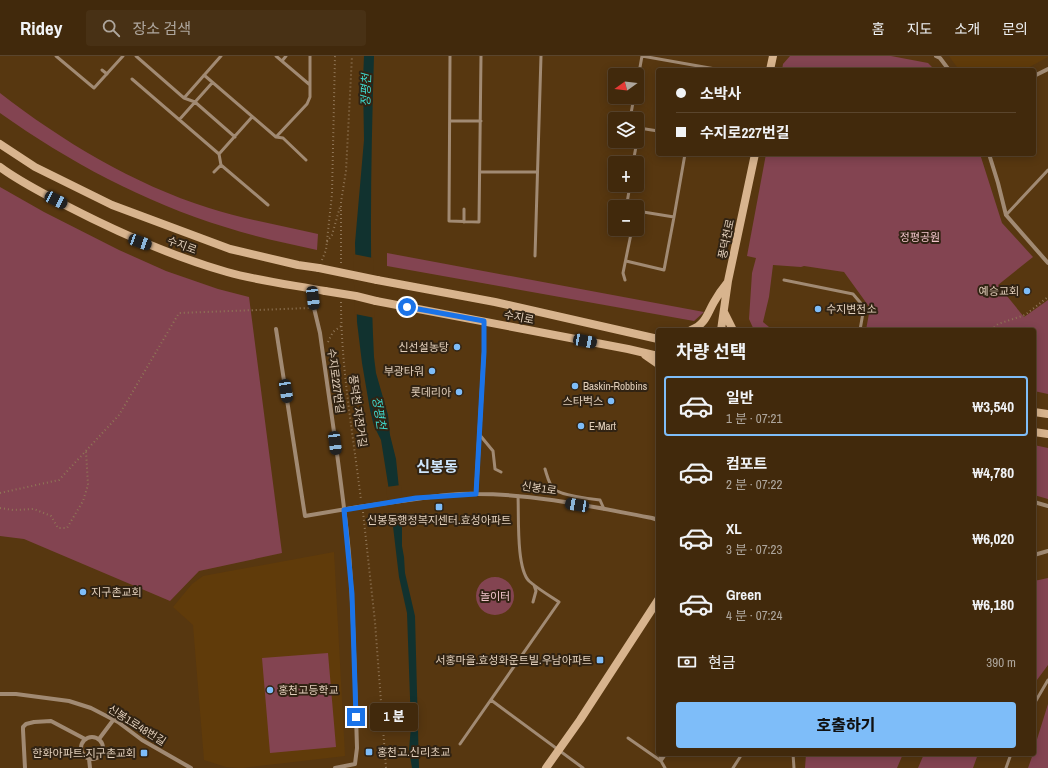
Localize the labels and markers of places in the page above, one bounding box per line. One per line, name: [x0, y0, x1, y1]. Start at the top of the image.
place label: 예승교회: [979, 284, 1019, 298]
marker: 예승교회: [1022, 286, 1032, 296]
place label: 수지변전소: [826, 302, 877, 316]
marker: 수지변전소: [813, 304, 823, 314]
place label: 신선설농탕: [398, 340, 449, 354]
marker: 신선설농탕: [452, 342, 462, 352]
place label: 부광타워: [384, 364, 424, 378]
marker: 부광타워: [427, 366, 437, 376]
place label: Baskin-Robbins: [583, 379, 648, 393]
marker: Baskin-Robbins: [570, 381, 580, 391]
place label: 롯데리아: [411, 385, 451, 399]
marker: 롯데리아: [454, 387, 464, 397]
place label: 스타벅스: [563, 394, 603, 408]
marker: 스타벅스: [606, 396, 616, 406]
place label: E-Mart: [589, 419, 617, 433]
marker: E-Mart: [576, 421, 586, 431]
marker: 신봉동행정복지센터.효성아파트: [434, 502, 444, 512]
place label: 신봉동행정복지센터.효성아파트: [367, 513, 511, 527]
place label: 지구촌교회: [91, 585, 142, 599]
marker: 지구촌교회: [78, 587, 88, 597]
place label: 서홍마을.효성화운트빌.우남아파트: [435, 653, 592, 667]
marker: 서홍마을.효성화운트빌.우남아파트: [595, 655, 605, 665]
place label: 홍천고등학교: [278, 683, 339, 697]
marker: 홍천고등학교: [265, 685, 275, 695]
place label: 홍천고.신리초교: [377, 745, 450, 759]
place label: 한화아파트.지구촌교회: [32, 746, 136, 760]
marker: 홍천고.신리초교: [364, 747, 374, 757]
marker: 한화아파트.지구촌교회: [139, 748, 149, 758]

